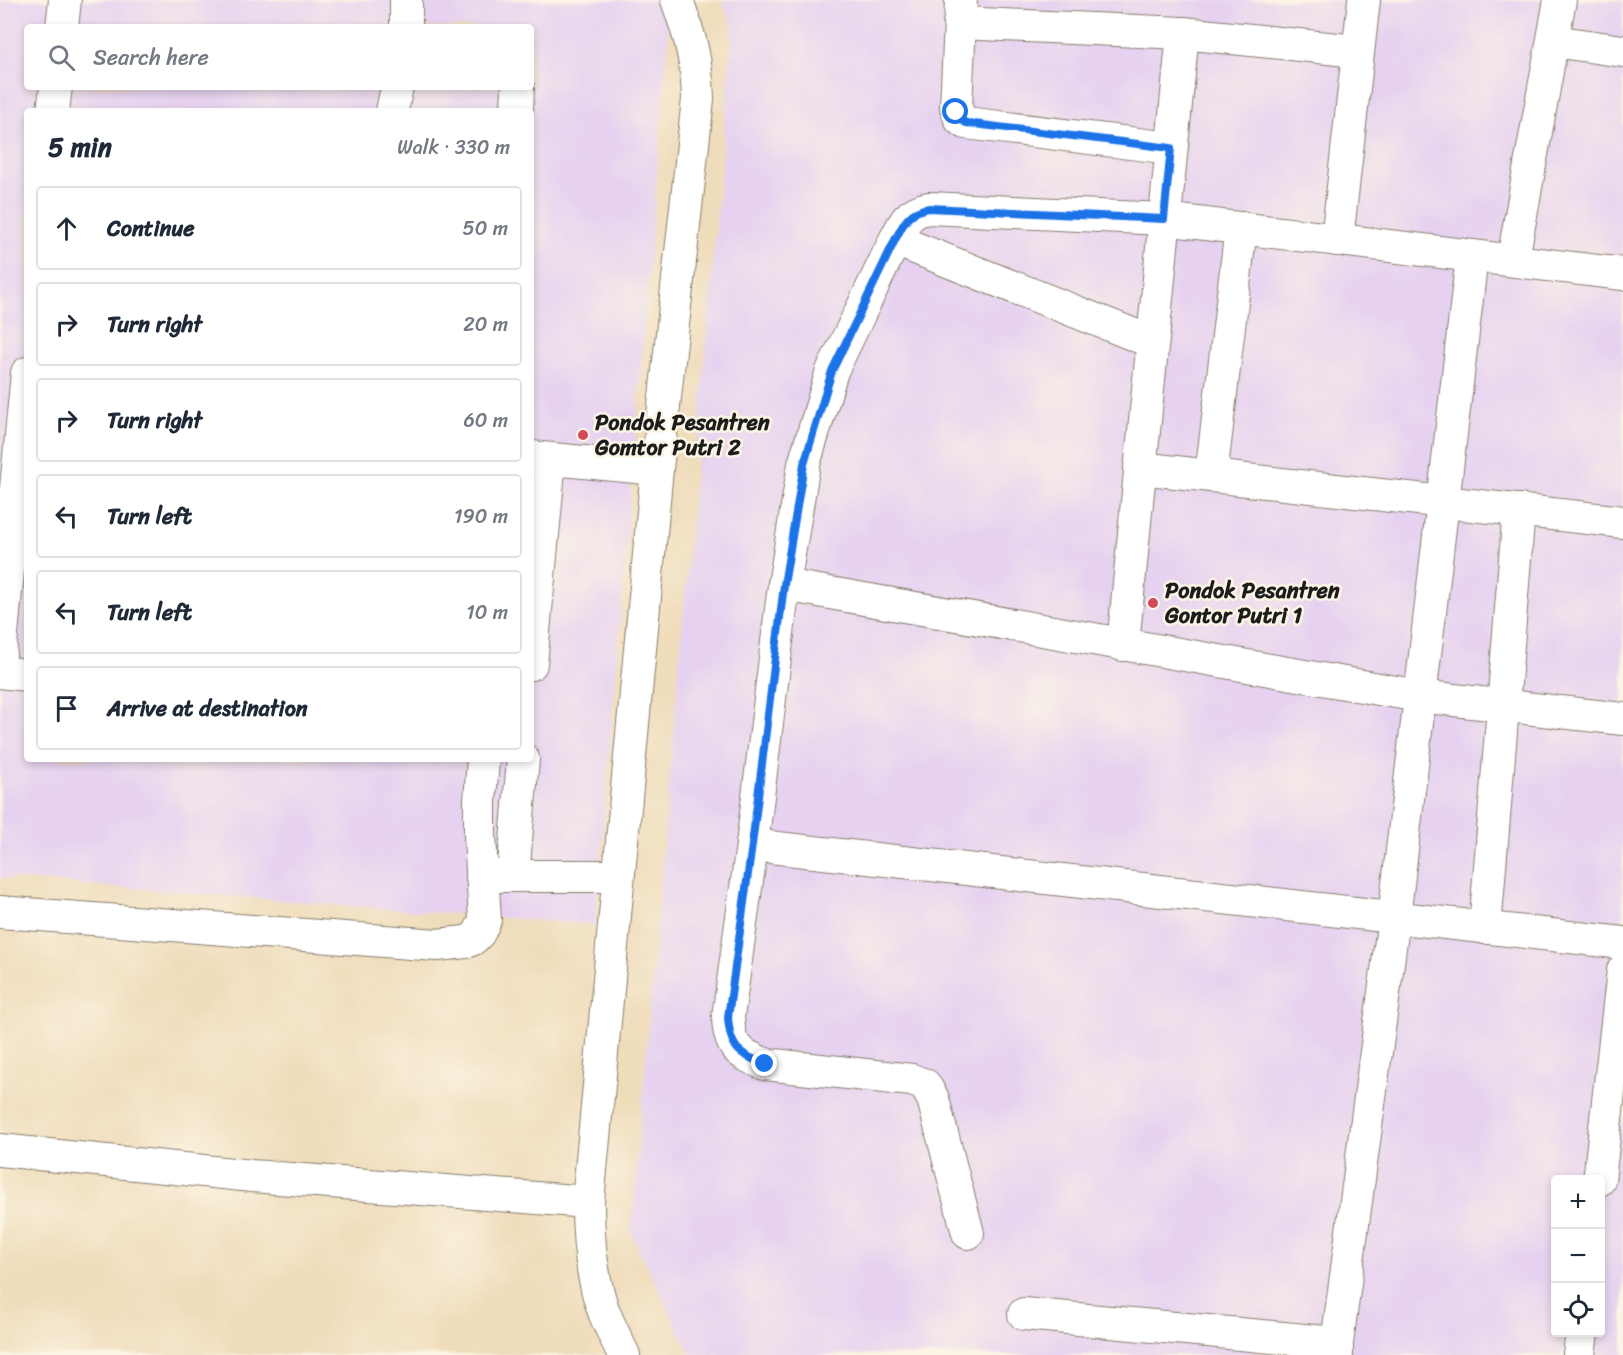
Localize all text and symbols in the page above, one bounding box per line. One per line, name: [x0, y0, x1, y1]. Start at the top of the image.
search box: [24, 24, 534, 90]
text: Search here: [93, 38, 209, 77]
icon: search: [45, 41, 78, 74]
route start: [942, 98, 968, 124]
text: 5 min: [48, 124, 112, 170]
text: Walk · 330 m: [397, 130, 510, 165]
text: Continue: [107, 209, 195, 248]
text: 50 m: [463, 211, 508, 246]
icon: ahead: [50, 212, 83, 245]
text: Turn right: [107, 305, 202, 344]
text: 20 m: [463, 307, 508, 342]
icon: right: [50, 308, 83, 341]
text: Turn right: [107, 401, 202, 440]
text: 60 m: [463, 403, 508, 438]
place label: Pondok Pesantren Gomtor Putri 2: [594, 403, 770, 467]
icon: right: [50, 404, 83, 437]
marker: Pondok Pesantren Gomtor Putri 2: [576, 428, 590, 442]
text: Turn left: [107, 497, 192, 536]
text: 190 m: [454, 499, 508, 534]
icon: left: [50, 500, 83, 533]
place label: Pondok Pesantren Gontor Putri 1: [1164, 571, 1340, 635]
text: Turn left: [107, 593, 192, 632]
text: 10 m: [466, 595, 508, 630]
icon: left: [50, 596, 83, 629]
marker: Pondok Pesantren Gontor Putri 1: [1146, 596, 1160, 610]
text: Arrive at destination: [107, 689, 308, 728]
icon: arrive: [50, 692, 83, 725]
route end: [751, 1050, 777, 1076]
map controls: [1551, 1175, 1605, 1337]
button: +: [1551, 1175, 1605, 1229]
button: −: [1551, 1229, 1605, 1283]
button: locate: [1551, 1283, 1605, 1337]

